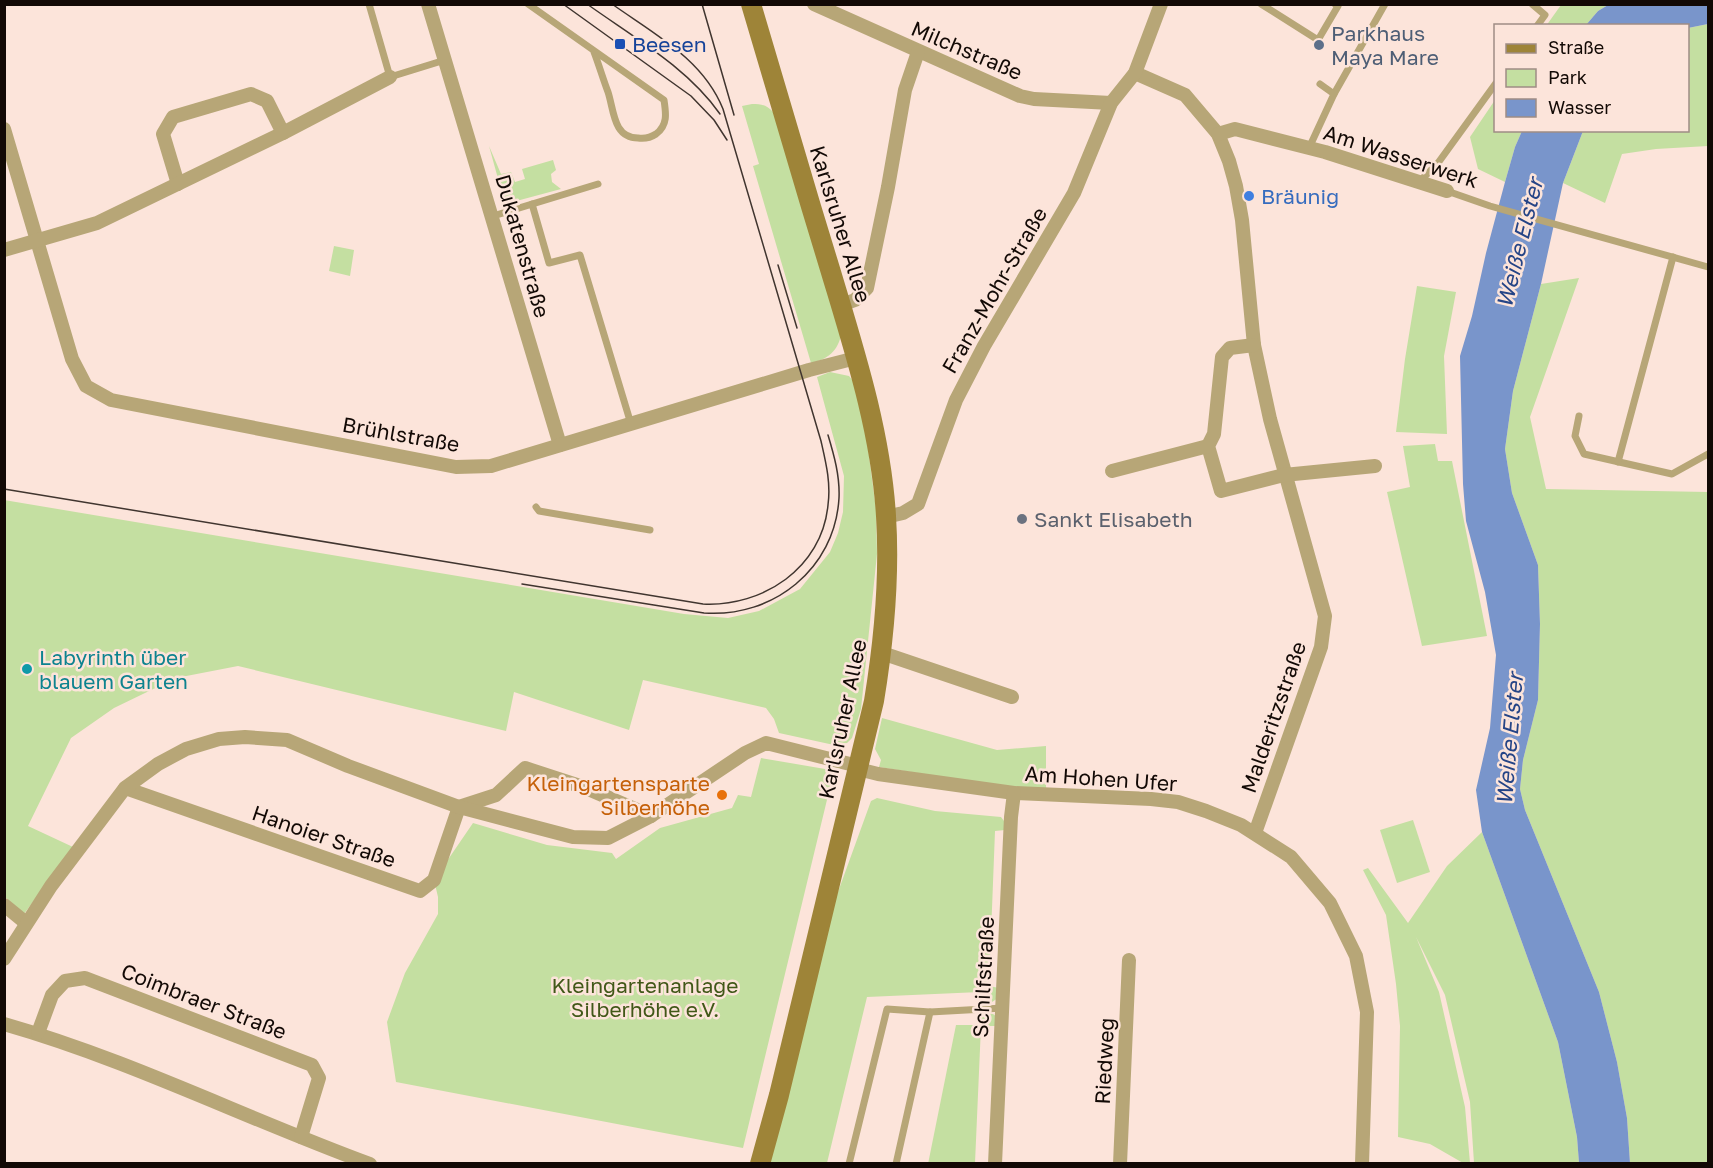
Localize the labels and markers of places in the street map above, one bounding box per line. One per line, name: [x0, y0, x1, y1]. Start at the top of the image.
place label: Parkhaus Maya Mare: [1331, 20, 1439, 70]
place label: Beesen: [632, 31, 707, 57]
marker: Beesen: [613, 37, 627, 51]
marker: Parkhaus Maya Mare: [1312, 38, 1326, 52]
place label: Bräunig: [1261, 183, 1339, 209]
marker: Bräunig: [1242, 189, 1256, 203]
place label: Sankt Elisabeth: [1034, 506, 1193, 532]
marker: Sankt Elisabeth: [1015, 512, 1029, 526]
place label: Labyrinth über blauem Garten: [39, 644, 188, 694]
marker: Labyrinth über blauem Garten: [20, 662, 34, 676]
place label: Kleingartensparte Silberhöhe: [527, 770, 710, 820]
marker: Kleingartensparte Silberhöhe: [715, 788, 729, 802]

